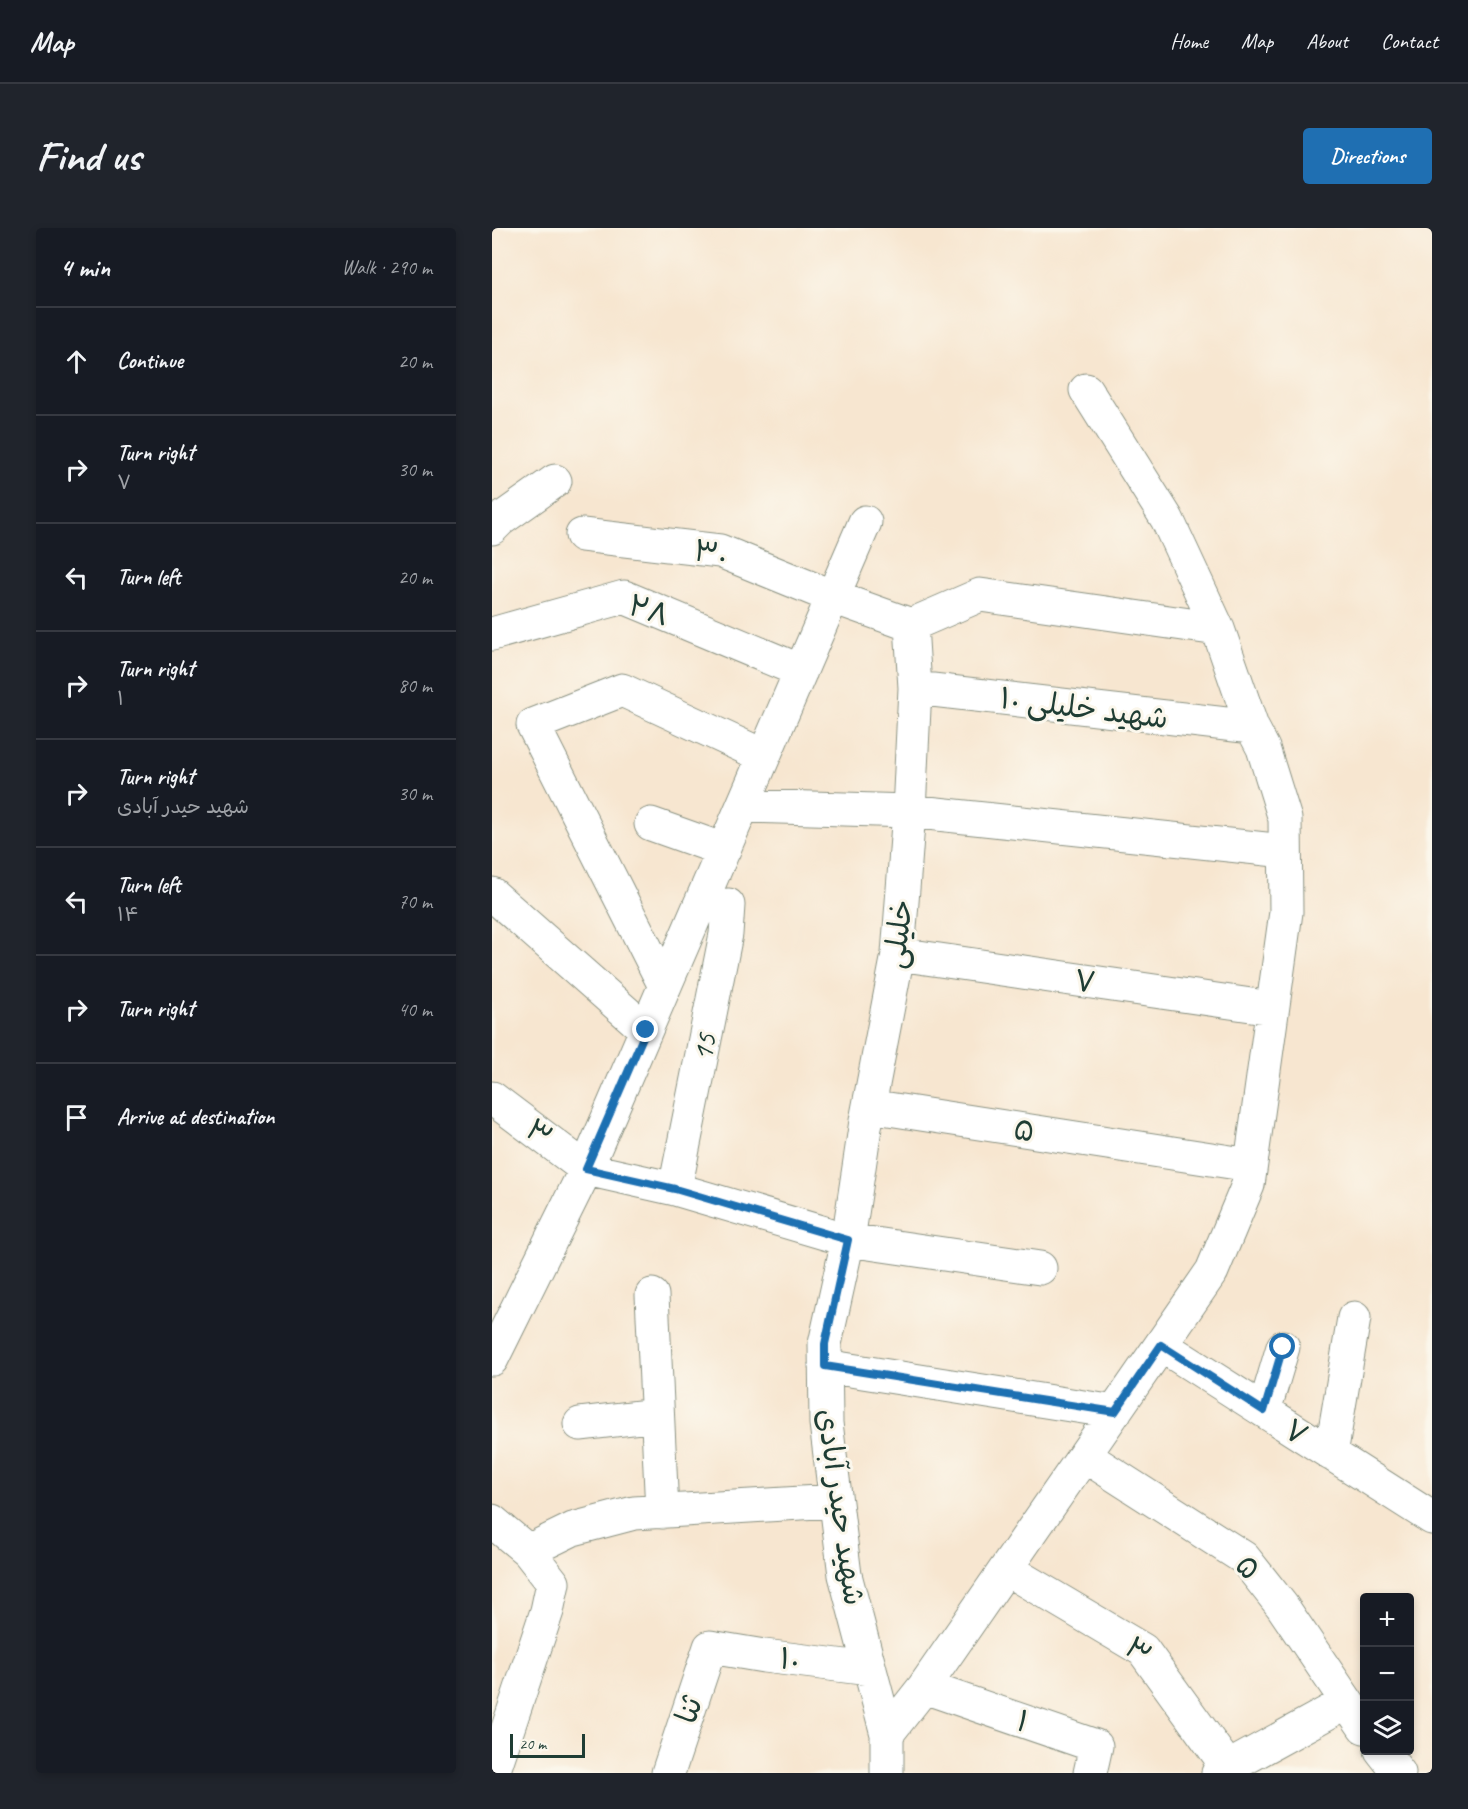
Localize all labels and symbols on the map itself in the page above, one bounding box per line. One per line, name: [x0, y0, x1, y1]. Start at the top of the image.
street label: ۳۰: [690, 531, 732, 575]
street label: ۲۸: [623, 586, 675, 634]
street label: شهید خلیلی ۱۰: [998, 679, 1170, 737]
street label: خلیلی: [875, 897, 921, 971]
street label: ۷: [1072, 961, 1098, 1001]
route end: [632, 1016, 658, 1042]
street label: 15: [683, 1029, 726, 1064]
street label: ۳: [518, 1110, 560, 1156]
street label: ۵: [1011, 1110, 1037, 1150]
route start: [1269, 1333, 1295, 1359]
street label: شهید حیدر آبادی: [808, 1406, 874, 1608]
street label: ۷: [1277, 1410, 1315, 1454]
street label: ۵: [1227, 1546, 1269, 1588]
street label: ۳: [1116, 1629, 1160, 1673]
street label: ۱۰: [777, 1639, 803, 1679]
street label: ثنا: [667, 1690, 712, 1728]
street label: ۱: [1012, 1701, 1034, 1741]
scale bar: [510, 1731, 585, 1758]

